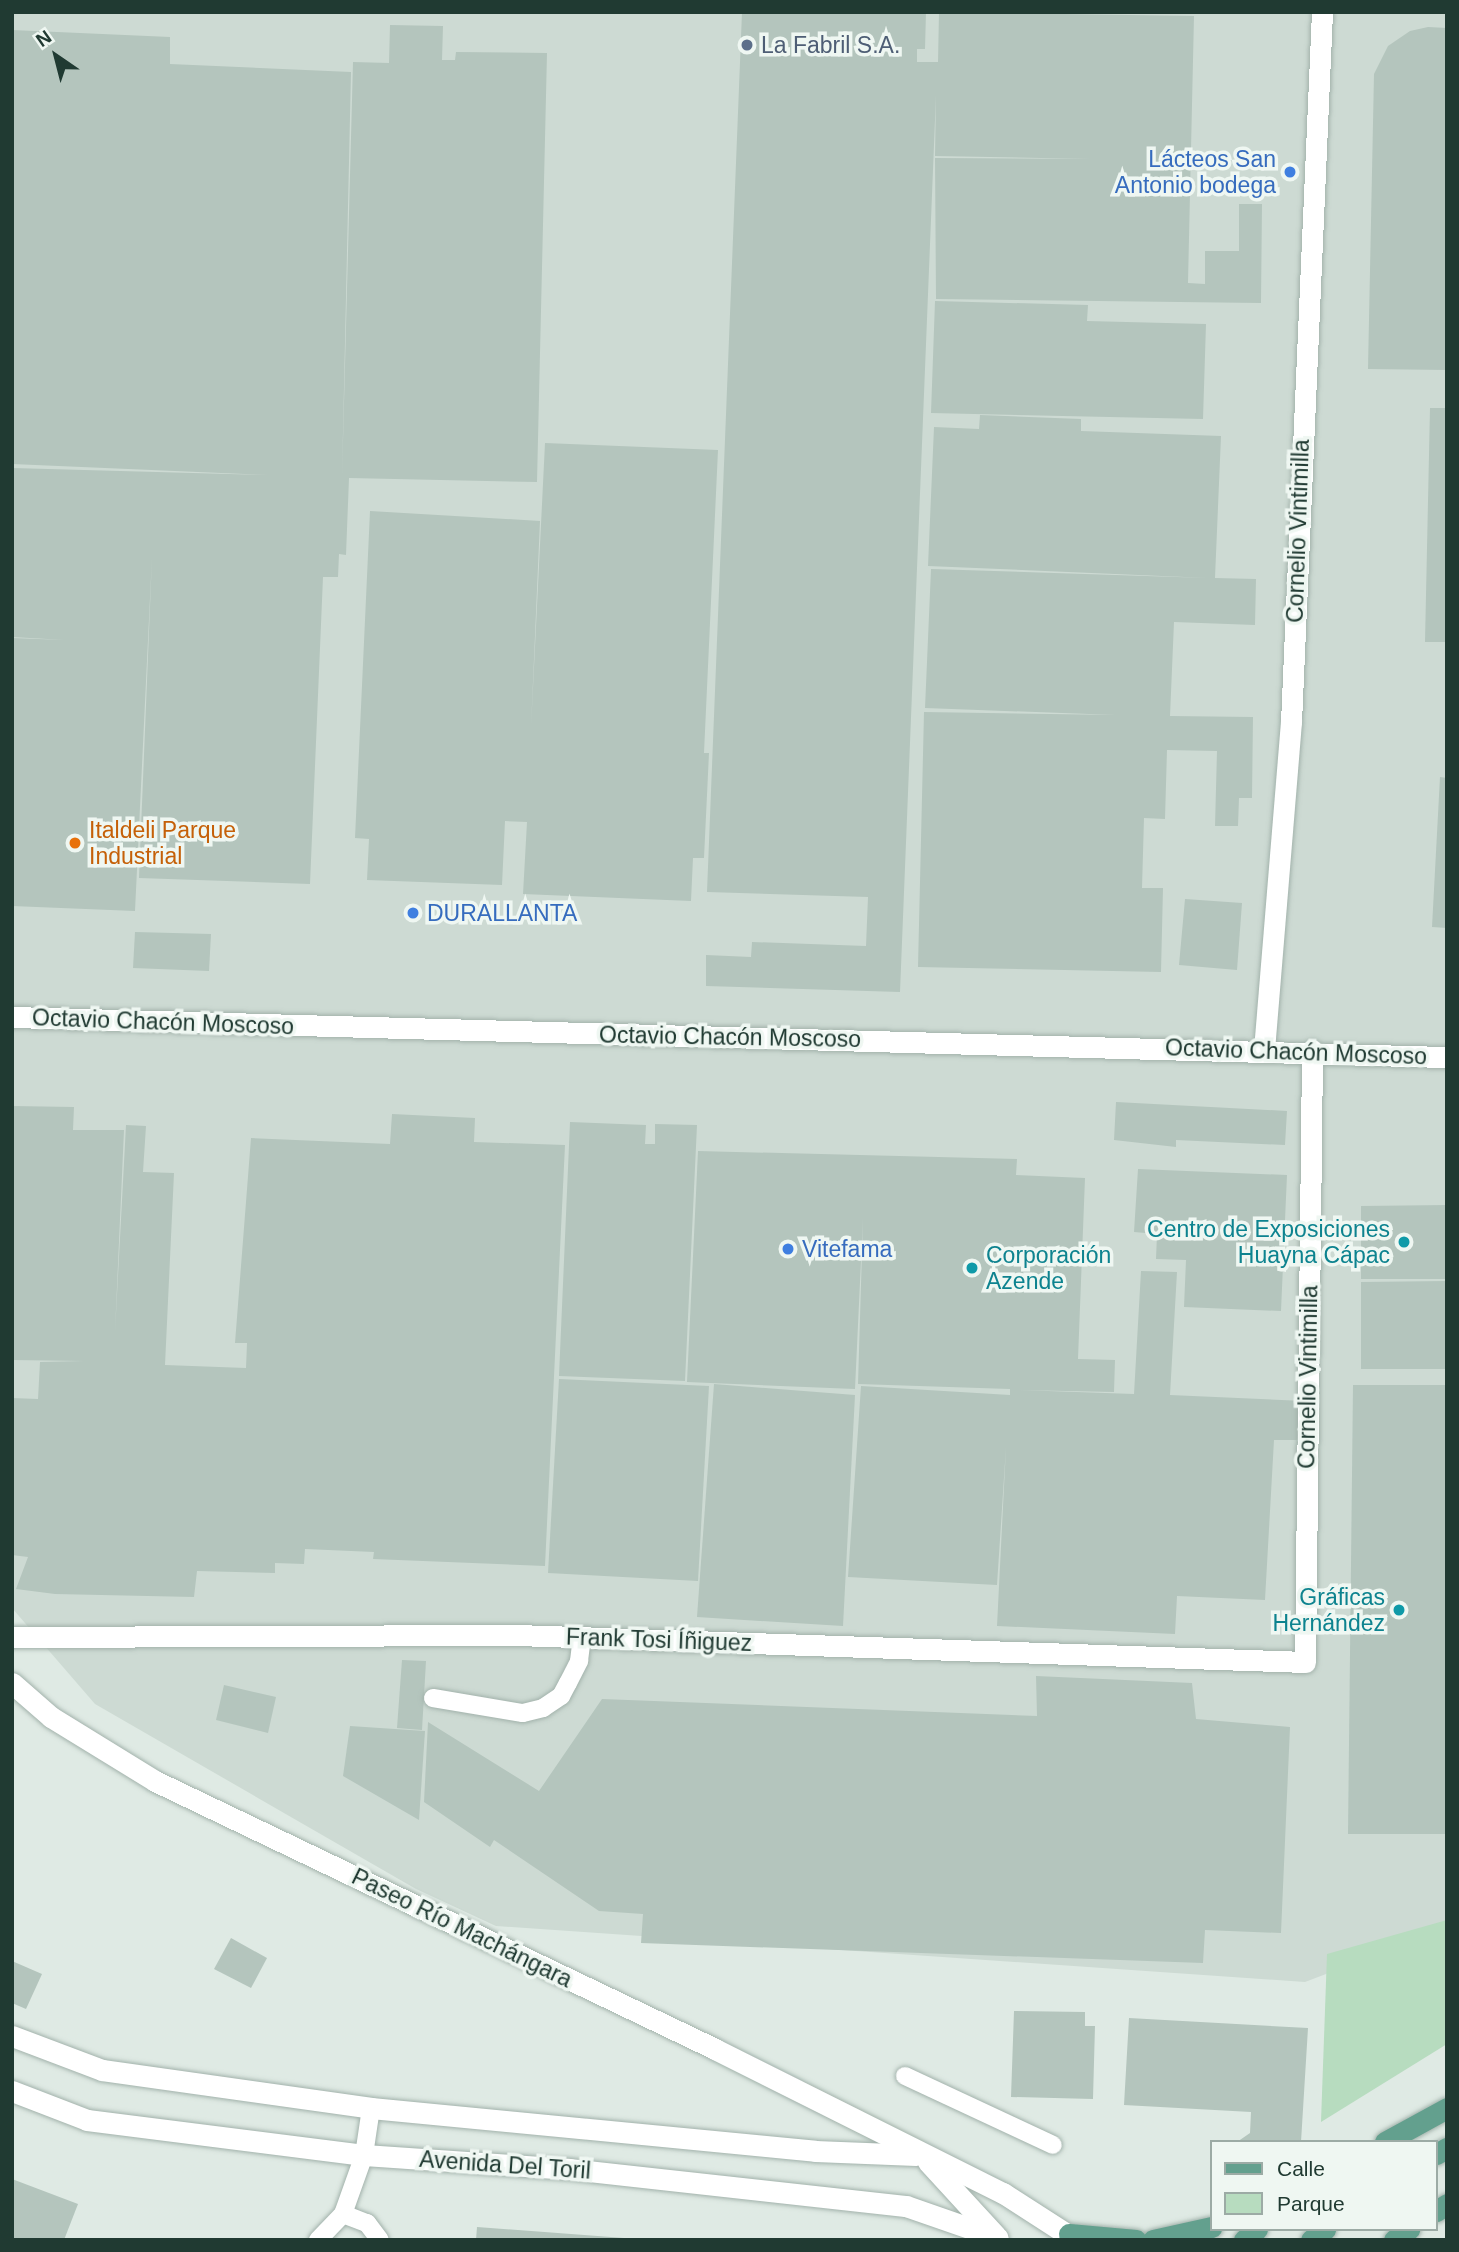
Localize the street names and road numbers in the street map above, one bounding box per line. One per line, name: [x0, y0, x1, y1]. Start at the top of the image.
street label: Cornelio Vintimilla: [1281, 439, 1315, 623]
street label: Octavio Chacón Moscoso: [32, 1004, 294, 1040]
street label: Octavio Chacón Moscoso: [599, 1021, 861, 1053]
street label: Octavio Chacón Moscoso: [1165, 1034, 1427, 1070]
street label: Cornelio Vintimilla: [1293, 1285, 1323, 1469]
street label: Frank Tosi Íñiguez: [565, 1623, 753, 1657]
street label: Paseo Río Machángara: [347, 1863, 577, 1993]
street label: Avenida Del Toril: [418, 2145, 592, 2185]

